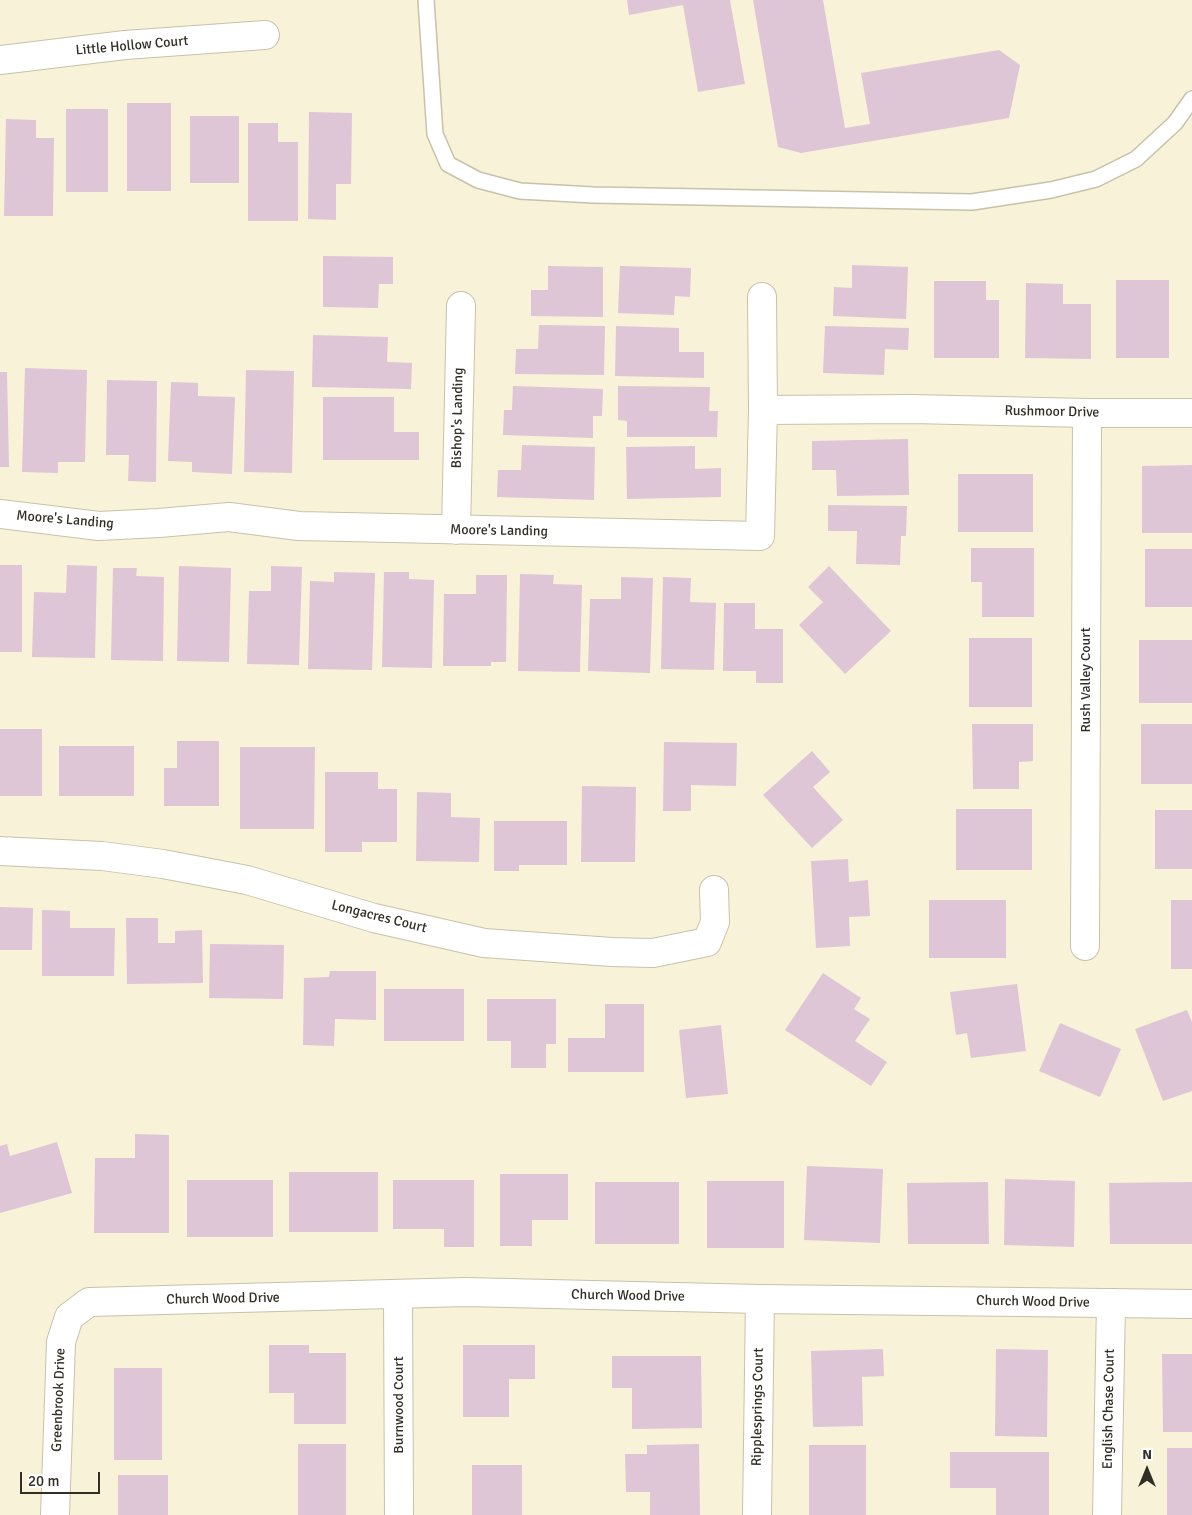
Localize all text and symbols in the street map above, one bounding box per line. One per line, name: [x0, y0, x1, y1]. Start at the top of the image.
street label: Little Hollow Court: [75, 33, 189, 59]
street label: Bishop's Landing: [449, 367, 467, 469]
street label: Rushmoor Drive: [1004, 403, 1100, 421]
street label: Moore's Landing: [15, 507, 115, 533]
street label: Moore's Landing: [450, 522, 548, 540]
street label: Rush Valley Court: [1078, 627, 1094, 733]
street label: Longacres Court: [330, 897, 428, 937]
street label: Church Wood Drive: [571, 1287, 685, 1305]
street label: Church Wood Drive: [166, 1290, 280, 1308]
street label: Church Wood Drive: [976, 1293, 1090, 1311]
street label: Greenbrook Drive: [49, 1348, 69, 1452]
street label: Ripplesprings Court: [749, 1348, 767, 1466]
street label: English Chase Court: [1100, 1349, 1118, 1469]
street label: Burnwood Court: [391, 1356, 407, 1454]
north arrow: [1122, 1445, 1172, 1495]
text: N: [1142, 1446, 1152, 1463]
scale bar: [22, 1462, 102, 1494]
text: 20 m: [28, 1472, 59, 1490]

